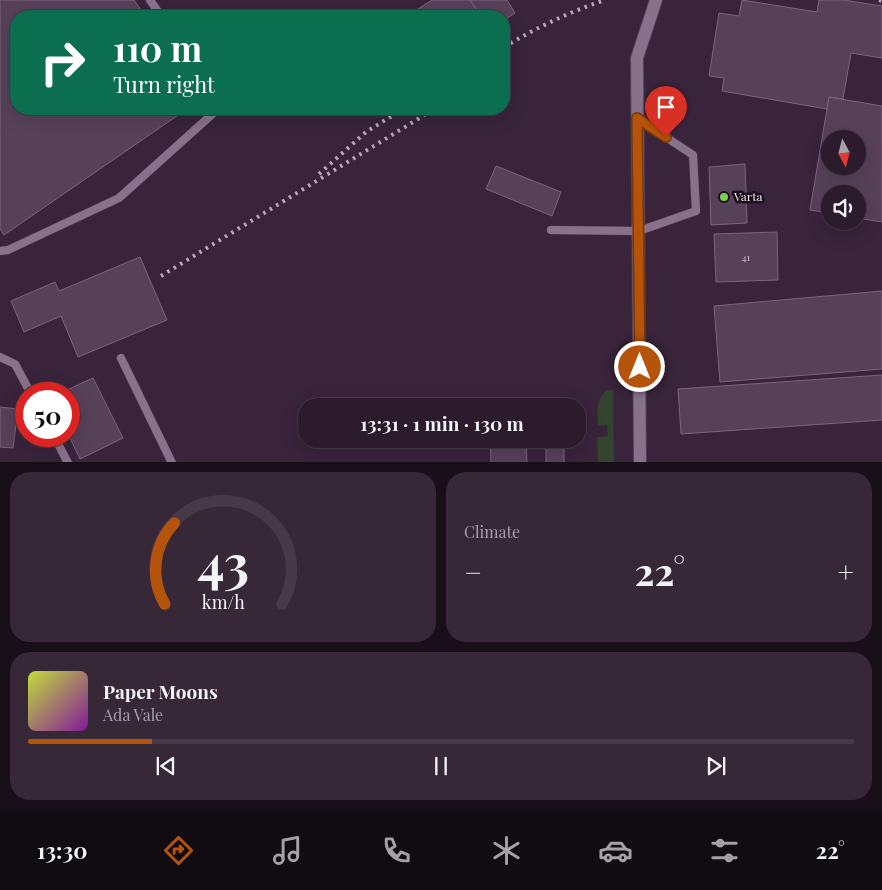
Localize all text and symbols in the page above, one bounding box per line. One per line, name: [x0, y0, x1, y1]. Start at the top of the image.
text: 110 m: [113, 24, 202, 71]
icon: right: [30, 30, 95, 95]
text: Turn right: [113, 69, 215, 99]
pin: [645, 86, 687, 137]
icon: arrive: [652, 93, 680, 121]
north arrow: [821, 130, 866, 175]
map controls: [821, 130, 866, 230]
button: sound: [821, 185, 866, 230]
place label: Varta: [733, 188, 762, 204]
marker: Varta: [718, 191, 730, 203]
house number: 41: [742, 250, 751, 264]
position arrow: [613, 340, 665, 392]
speed limit sign: 50: [15, 382, 80, 447]
text: 13:31 · 1 min · 130 m: [360, 410, 524, 436]
text: Climate: [464, 521, 520, 542]
text: 43: [197, 527, 249, 596]
text: 22°: [635, 545, 685, 596]
text: −: [464, 553, 482, 590]
text: +: [838, 553, 854, 590]
text: km/h: [202, 590, 245, 613]
text: Paper Moons: [103, 678, 218, 704]
text: Ada Vale: [103, 704, 163, 725]
icon: previous: [152, 752, 180, 780]
icon: pause: [427, 752, 455, 780]
icon: next: [702, 752, 730, 780]
icon: directions: [161, 833, 196, 868]
icon: music: [270, 833, 305, 868]
icon: phone: [379, 833, 414, 868]
icon: climate: [489, 833, 524, 868]
icon: car: [598, 833, 633, 868]
icon: filters: [707, 833, 742, 868]
text: 13:30: [37, 835, 87, 865]
text: 22°: [816, 835, 845, 865]

